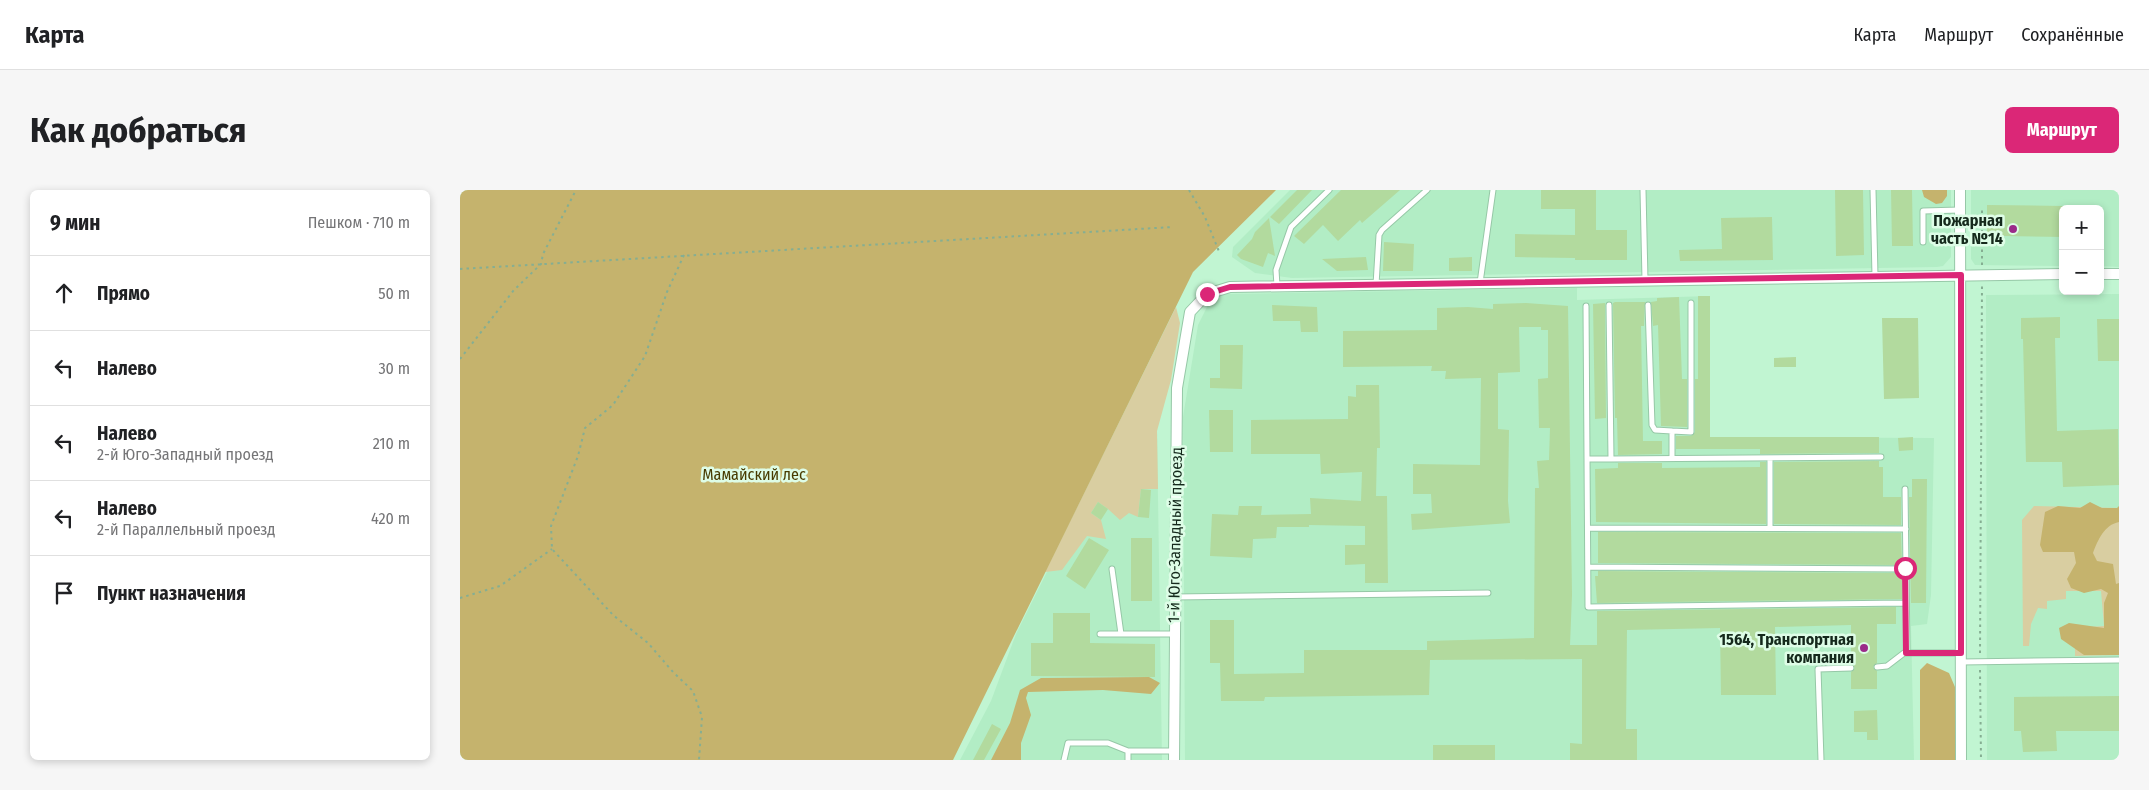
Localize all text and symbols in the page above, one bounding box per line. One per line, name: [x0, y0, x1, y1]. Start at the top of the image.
text: Карта: [25, 21, 84, 49]
text: Карта: [1853, 24, 1896, 46]
text: Маршрут: [1924, 24, 1993, 46]
text: Сохранённые: [2021, 24, 2124, 46]
button: Маршрут: [2005, 107, 2119, 153]
text: Как добраться: [30, 109, 247, 151]
map controls: [2059, 205, 2104, 295]
button: +: [2059, 205, 2104, 250]
text: 9 мин: [50, 210, 101, 236]
place label: Пожарная часть №14: [1931, 211, 2003, 248]
text: Пешком · 710 m: [308, 213, 410, 232]
marker: Пожарная часть №14: [2007, 223, 2019, 235]
button: −: [2059, 250, 2104, 295]
icon: ahead: [50, 279, 78, 307]
text: Прямо: [97, 282, 150, 305]
route end: [1196, 283, 1219, 306]
text: 50 m: [378, 284, 410, 303]
icon: left: [50, 354, 78, 382]
text: Налево: [97, 357, 157, 380]
text: 30 m: [378, 359, 410, 378]
text: Налево: [97, 422, 157, 445]
icon: left: [50, 429, 78, 457]
text: 210 m: [373, 434, 410, 453]
text: 2-й Юго-Западный проезд: [97, 445, 274, 464]
street label: 1-й Юго-Западный проезд: [1164, 447, 1186, 623]
park label: Мамайский лес: [702, 465, 806, 484]
text: Налево: [97, 497, 157, 520]
icon: left: [50, 504, 78, 532]
text: 420 m: [371, 509, 410, 528]
text: 2-й Параллельный проезд: [97, 520, 275, 539]
route start: [1894, 557, 1917, 580]
icon: arrive: [50, 579, 78, 607]
text: Пункт назначения: [97, 582, 246, 605]
place label: 1564, Транспортная компания: [1719, 630, 1854, 667]
marker: 1564, Транспортная компания: [1858, 642, 1870, 654]

